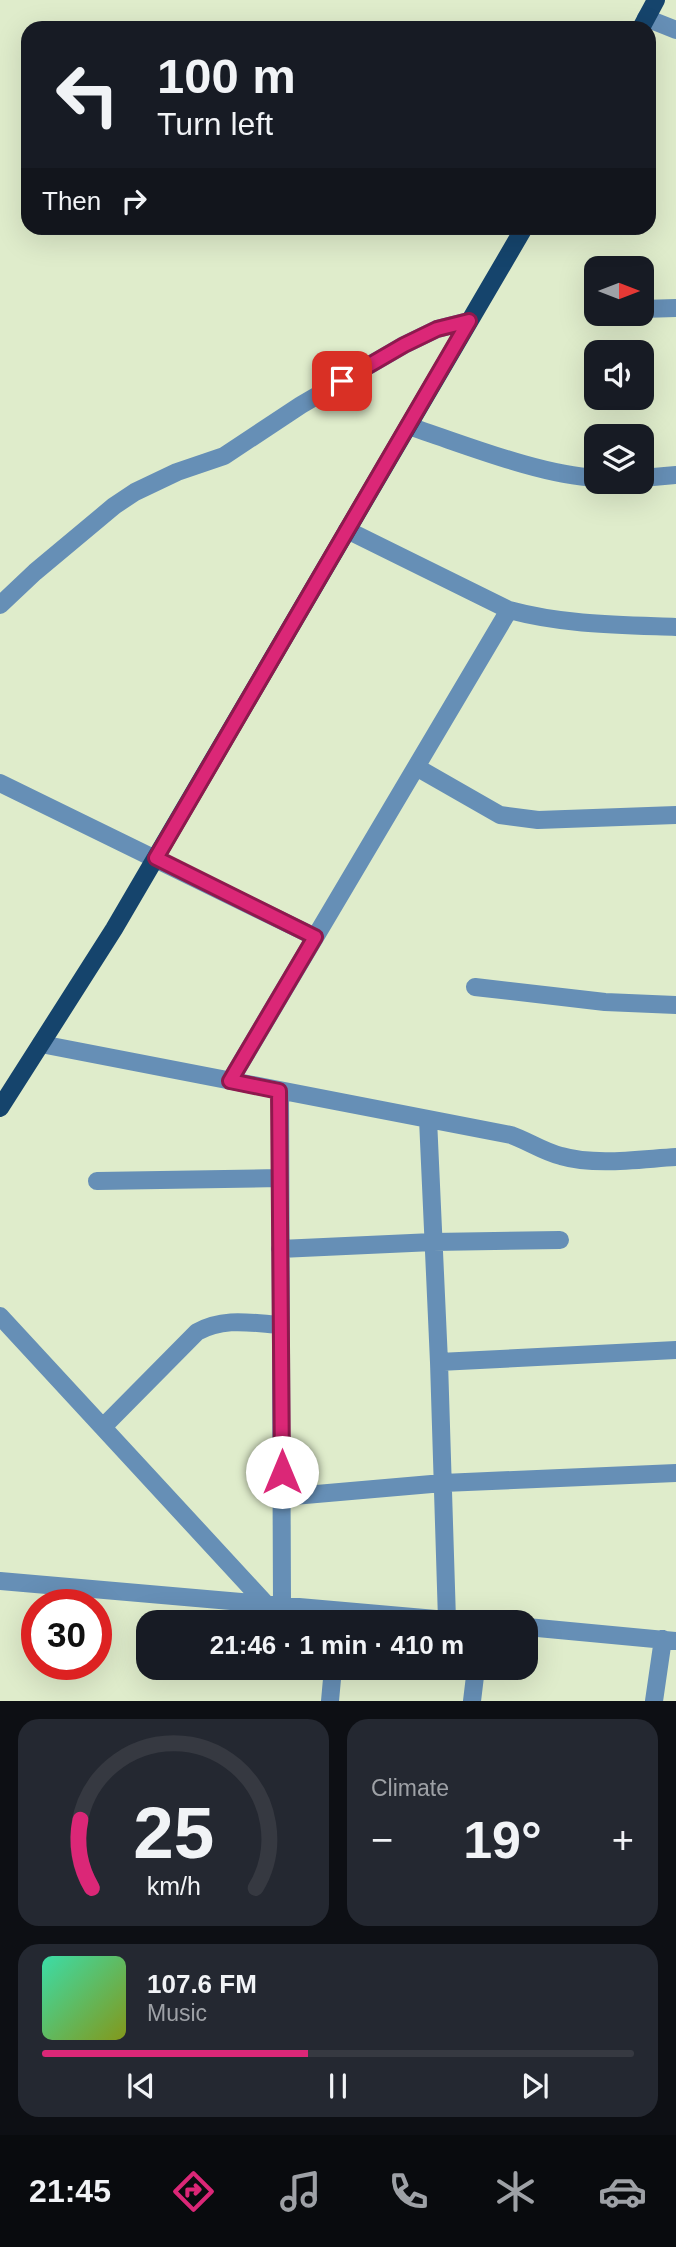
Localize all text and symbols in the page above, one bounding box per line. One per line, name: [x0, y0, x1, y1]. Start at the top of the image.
icon: left: [42, 49, 133, 140]
text: 100 m: [157, 49, 296, 103]
text: Turn left: [157, 106, 273, 142]
icon: right: [115, 182, 153, 220]
text: Then: [42, 186, 101, 216]
north arrow: [584, 256, 654, 326]
map controls: [584, 256, 654, 494]
button: sound: [584, 340, 654, 410]
pin: [312, 351, 372, 411]
icon: arrive: [323, 362, 361, 400]
button: layers: [584, 424, 654, 494]
position arrow: [245, 1435, 319, 1509]
speed limit sign: 30: [21, 1589, 112, 1680]
text: 21:46 · 1 min · 410 m: [210, 1630, 464, 1660]
text: Climate: [371, 1775, 449, 1801]
text: 25: [133, 1793, 214, 1874]
text: 19°: [463, 1811, 542, 1869]
text: −: [371, 1819, 393, 1861]
text: +: [612, 1819, 634, 1861]
text: km/h: [146, 1872, 201, 1900]
text: 107.6 FM: [147, 1969, 257, 1999]
text: Music: [147, 2000, 207, 2026]
icon: previous: [122, 2067, 160, 2105]
icon: pause: [319, 2067, 357, 2105]
icon: next: [516, 2067, 554, 2105]
icon: directions: [169, 2167, 218, 2216]
icon: music: [276, 2167, 325, 2216]
icon: phone: [384, 2167, 433, 2216]
icon: climate: [491, 2167, 540, 2216]
icon: car: [598, 2167, 647, 2216]
text: 21:45: [29, 2173, 111, 2209]

